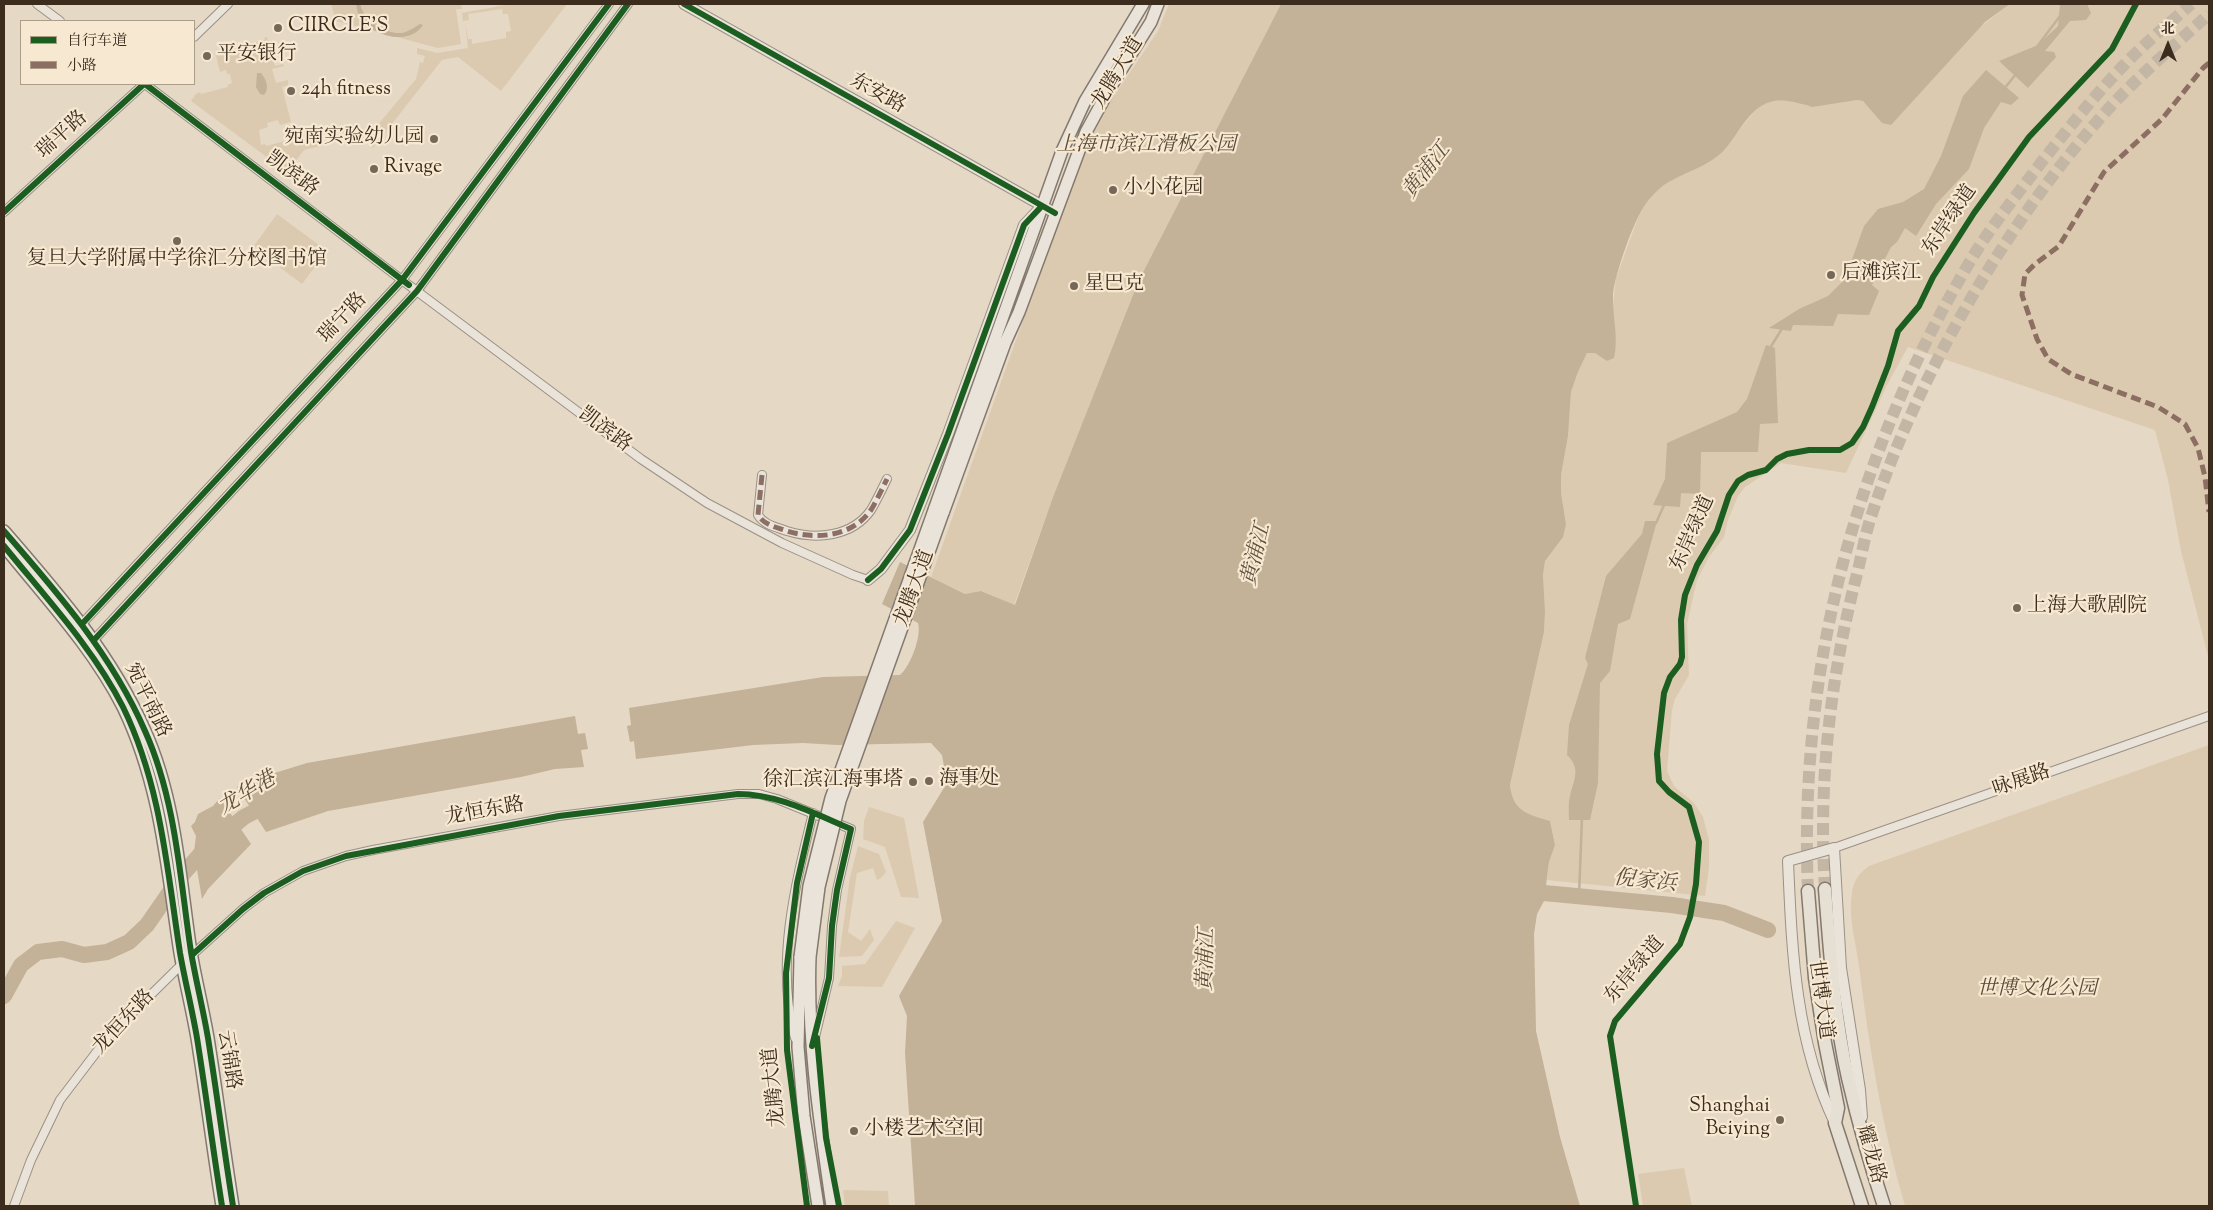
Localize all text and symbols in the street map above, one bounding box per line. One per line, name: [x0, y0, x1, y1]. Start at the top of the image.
place label: CIIRCLE'S: [288, 16, 389, 40]
legend: [20, 20, 195, 85]
north arrow: [2143, 20, 2193, 70]
text: 北: [2161, 20, 2175, 40]
marker: CIIRCLE'S: [272, 22, 284, 34]
text: 自行车道: [67, 31, 127, 52]
street label: 龙腾大道: [1088, 34, 1150, 114]
place label: 平安银行: [217, 44, 297, 68]
marker: 平安银行: [201, 50, 213, 62]
text: 小路: [67, 56, 97, 77]
street label: 东安路: [845, 70, 909, 120]
place label: 24h fitness: [301, 79, 391, 103]
marker: 24h fitness: [285, 85, 297, 97]
street label: 瑞平路: [33, 107, 93, 165]
place label: 宛南实验幼儿园: [284, 127, 424, 151]
marker: 宛南实验幼儿园: [428, 133, 440, 145]
park label: 上海市滨江滑板公园: [1056, 135, 1236, 159]
water label: 黄浦江: [1399, 139, 1457, 205]
street label: 凯滨路: [260, 147, 322, 203]
place label: Rivage: [384, 157, 442, 181]
marker: Rivage: [368, 163, 380, 175]
place label: 小小花园: [1123, 178, 1203, 202]
street label: 东岸绿道: [1919, 181, 1983, 261]
marker: 小小花园: [1107, 184, 1119, 196]
marker: 复旦大学附属中学徐汇分校图书馆: [171, 235, 183, 247]
place label: 复旦大学附属中学徐汇分校图书馆: [27, 249, 327, 273]
place label: 后滩滨江: [1841, 263, 1921, 287]
marker: 后滩滨江: [1825, 269, 1837, 281]
place label: 星巴克: [1084, 274, 1144, 298]
marker: 星巴克: [1068, 280, 1080, 292]
street label: 瑞宁路: [315, 289, 373, 349]
street label: 凯滨路: [573, 403, 635, 459]
street label: 东岸绿道: [1667, 493, 1721, 575]
water label: 黄浦江: [1238, 521, 1278, 589]
street label: 龙腾大道: [891, 547, 941, 631]
place label: 上海大歌剧院: [2027, 596, 2147, 620]
marker: 上海大歌剧院: [2011, 602, 2023, 614]
street label: 宛平南路: [118, 660, 174, 742]
street label: 咏展路: [1990, 761, 2054, 803]
water label: 龙华港: [215, 768, 281, 822]
place label: 海事处: [939, 769, 999, 793]
place label: 徐汇滨江海事塔: [763, 770, 903, 794]
marker: 海事处: [923, 775, 935, 787]
marker: 徐汇滨江海事塔: [907, 776, 919, 788]
street label: 龙恒东路: [444, 794, 526, 832]
water label: 倪家浜: [1612, 867, 1678, 899]
water label: 黄浦江: [1194, 928, 1222, 992]
street label: 东岸绿道: [1601, 933, 1671, 1009]
street label: 世博大道: [1802, 959, 1836, 1041]
park label: 世博文化公园: [1977, 979, 2097, 1003]
street label: 龙恒东路: [89, 986, 161, 1060]
street label: 云锦路: [210, 1028, 244, 1092]
street label: 龙腾大道: [760, 1046, 792, 1128]
place label: Shanghai Beiying: [1689, 1096, 1770, 1143]
marker: Shanghai Beiying: [1774, 1114, 1786, 1126]
place label: 小楼艺术空间: [864, 1119, 984, 1143]
street label: 耀龙路: [1849, 1123, 1889, 1187]
marker: 小楼艺术空间: [848, 1125, 860, 1137]

